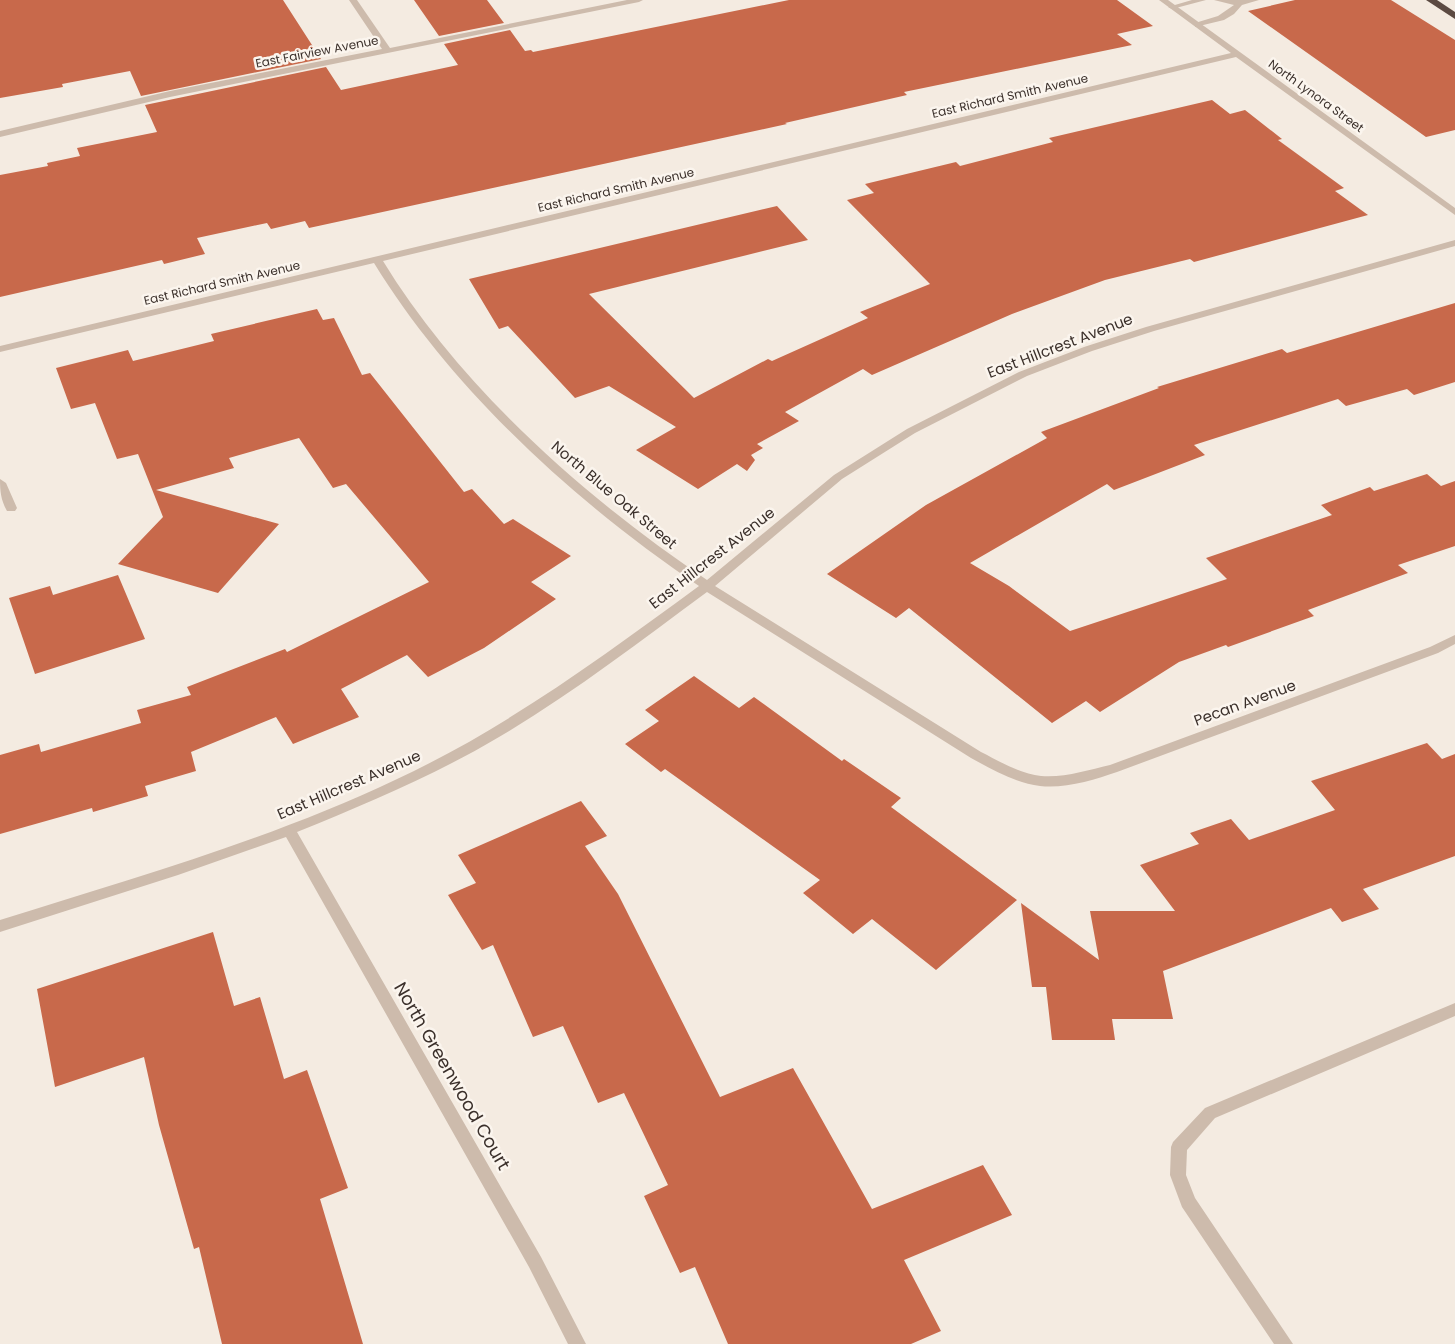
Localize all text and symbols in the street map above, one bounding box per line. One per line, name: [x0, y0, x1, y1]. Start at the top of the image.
street label: East Fairview Avenue: [254, 31, 380, 72]
street label: North Lynora Street: [1265, 55, 1367, 136]
street label: East Richard Smith Avenue: [930, 69, 1090, 122]
street label: East Richard Smith Avenue: [536, 163, 696, 216]
street label: East Richard Smith Avenue: [142, 256, 302, 309]
street label: East Hillcrest Avenue: [984, 308, 1136, 383]
street label: North Blue Oak Street: [547, 436, 682, 554]
street label: East Hillcrest Avenue: [644, 502, 779, 613]
street label: Pecan Avenue: [1191, 674, 1299, 731]
street label: East Hillcrest Avenue: [274, 745, 424, 824]
street label: North Greenwood Court: [388, 977, 517, 1174]

